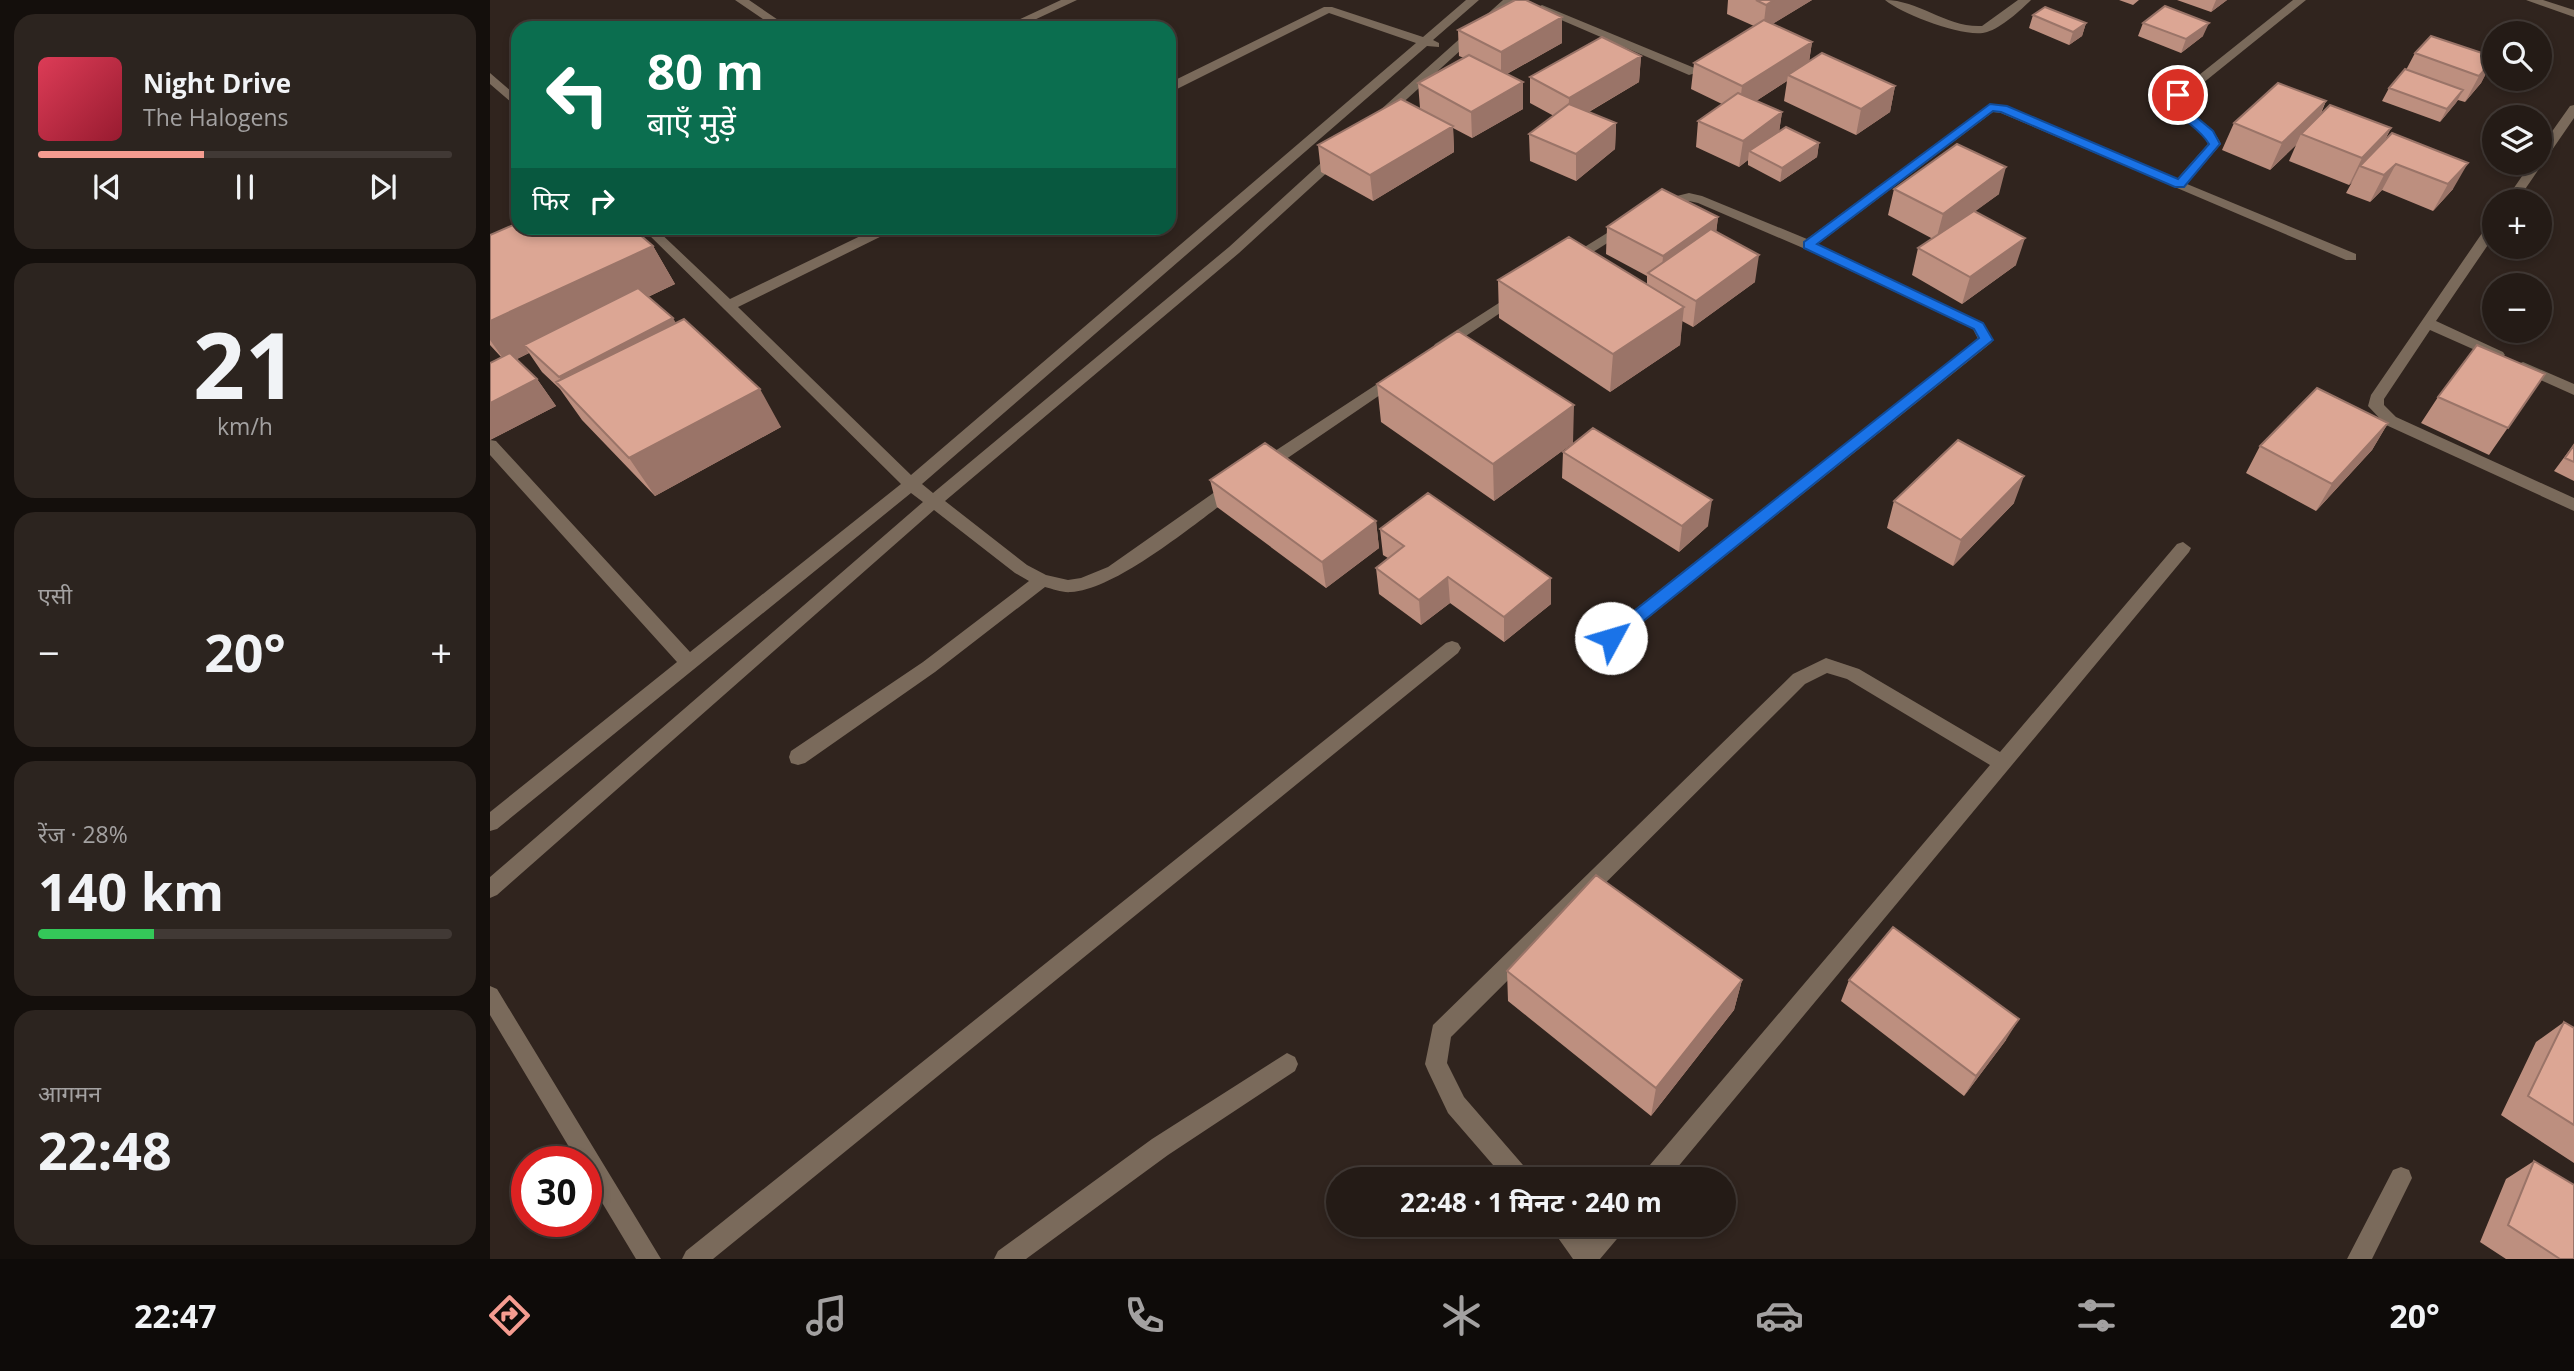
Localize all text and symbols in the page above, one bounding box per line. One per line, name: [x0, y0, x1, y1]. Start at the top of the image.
map controls: [2482, 21, 2552, 343]
button: search: [2482, 21, 2552, 91]
text: 80 m: [647, 38, 764, 104]
icon: left: [532, 49, 623, 140]
text: Night Drive: [143, 65, 291, 101]
pin: [2148, 65, 2208, 125]
icon: arrive: [2159, 76, 2197, 114]
text: The Halogens: [143, 101, 289, 133]
text: बाएँ मुड़ें: [647, 101, 736, 144]
button: layers: [2482, 105, 2552, 175]
icon: previous: [88, 168, 126, 206]
icon: pause: [226, 168, 264, 206]
icon: next: [364, 168, 402, 206]
text: फिर: [532, 182, 569, 218]
icon: right: [583, 182, 621, 220]
button: +: [2482, 189, 2552, 259]
button: −: [2482, 273, 2552, 343]
text: 21: [193, 302, 297, 426]
text: km/h: [217, 410, 273, 442]
text: एसी: [38, 579, 72, 611]
position arrow: [1574, 601, 1648, 675]
text: 20°: [204, 616, 286, 687]
text: −: [38, 626, 60, 678]
text: +: [430, 626, 452, 678]
text: रेंज · 28%: [38, 818, 128, 850]
text: 140 km: [38, 855, 224, 926]
text: आगमन: [38, 1077, 101, 1109]
text: 22:48: [38, 1114, 172, 1185]
speed limit sign: 30: [511, 1146, 602, 1237]
text: 22:48 · 1 मिनट · 240 m: [1400, 1184, 1662, 1220]
icon: directions: [485, 1291, 534, 1340]
icon: music: [802, 1291, 851, 1340]
icon: phone: [1120, 1291, 1169, 1340]
icon: climate: [1437, 1291, 1486, 1340]
icon: car: [1755, 1291, 1804, 1340]
icon: filters: [2072, 1291, 2121, 1340]
text: 22:47: [134, 1294, 217, 1337]
text: 20°: [2389, 1294, 2440, 1337]

